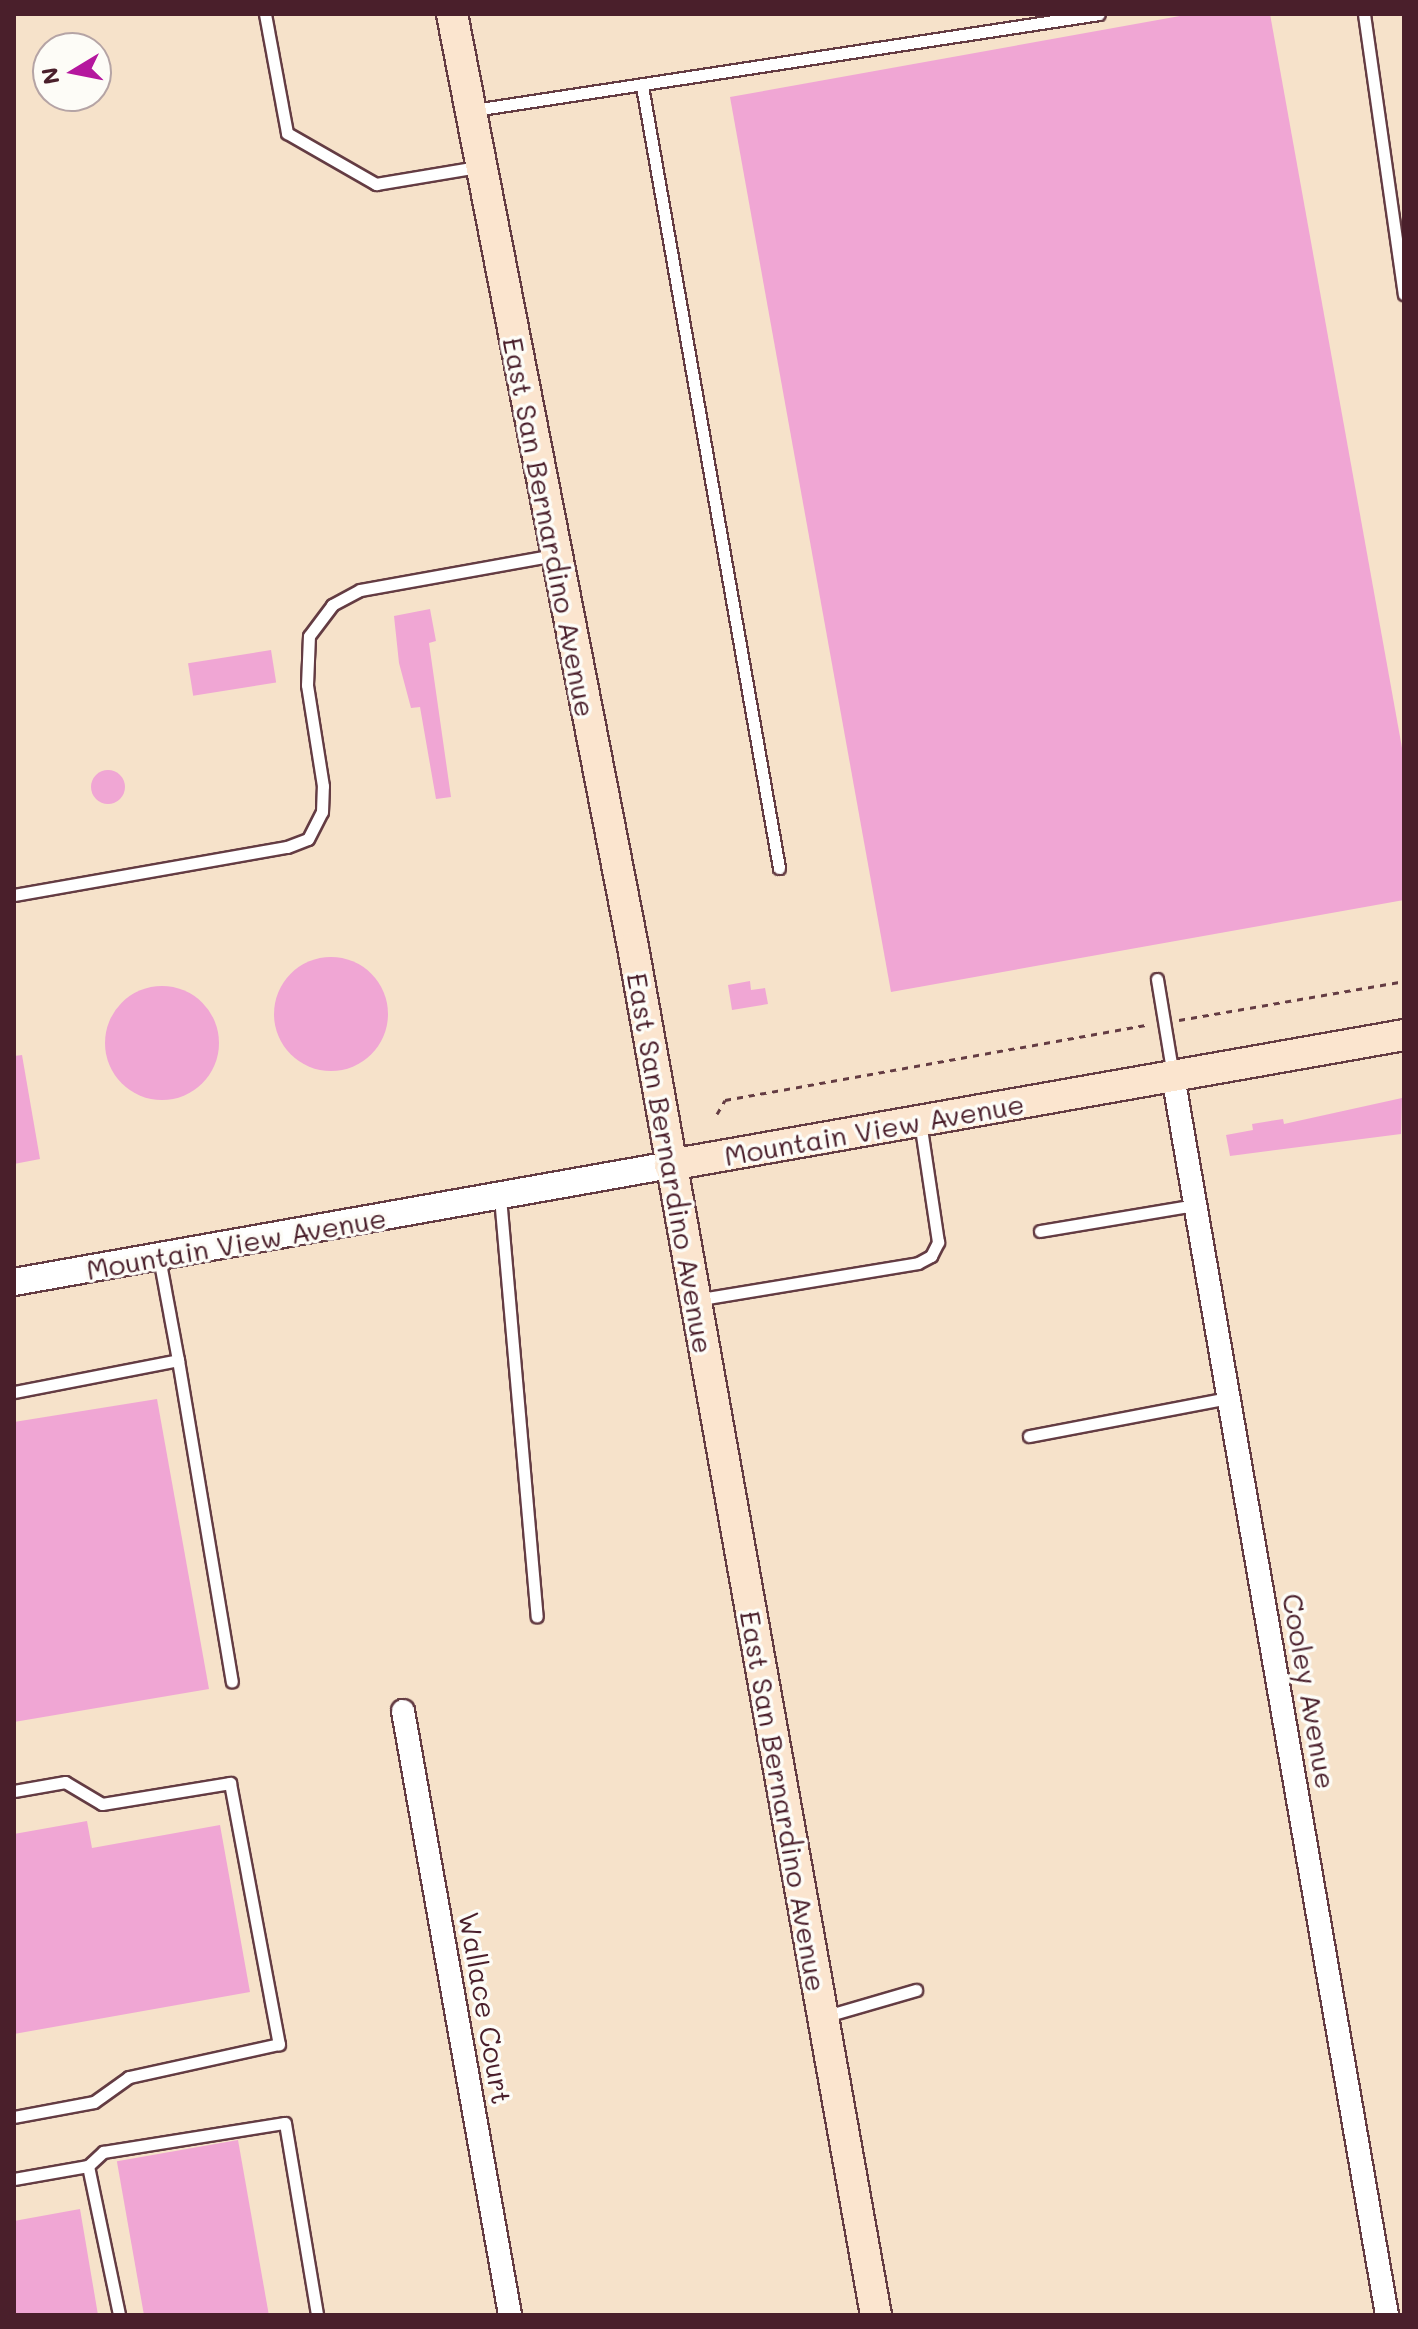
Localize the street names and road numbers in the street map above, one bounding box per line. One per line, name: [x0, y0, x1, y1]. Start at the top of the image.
street label: East San Bernardino Avenue: [497, 334, 603, 720]
street label: East San Bernardino Avenue: [621, 970, 721, 1356]
street label: Mountain View Avenue: [721, 1086, 1027, 1172]
street label: Mountain View Avenue: [83, 1200, 389, 1286]
street label: Cooley Avenue: [1276, 1591, 1344, 1791]
street label: East San Bernardino Avenue: [734, 1608, 834, 1994]
street label: Wallace Court: [453, 1909, 519, 2107]

